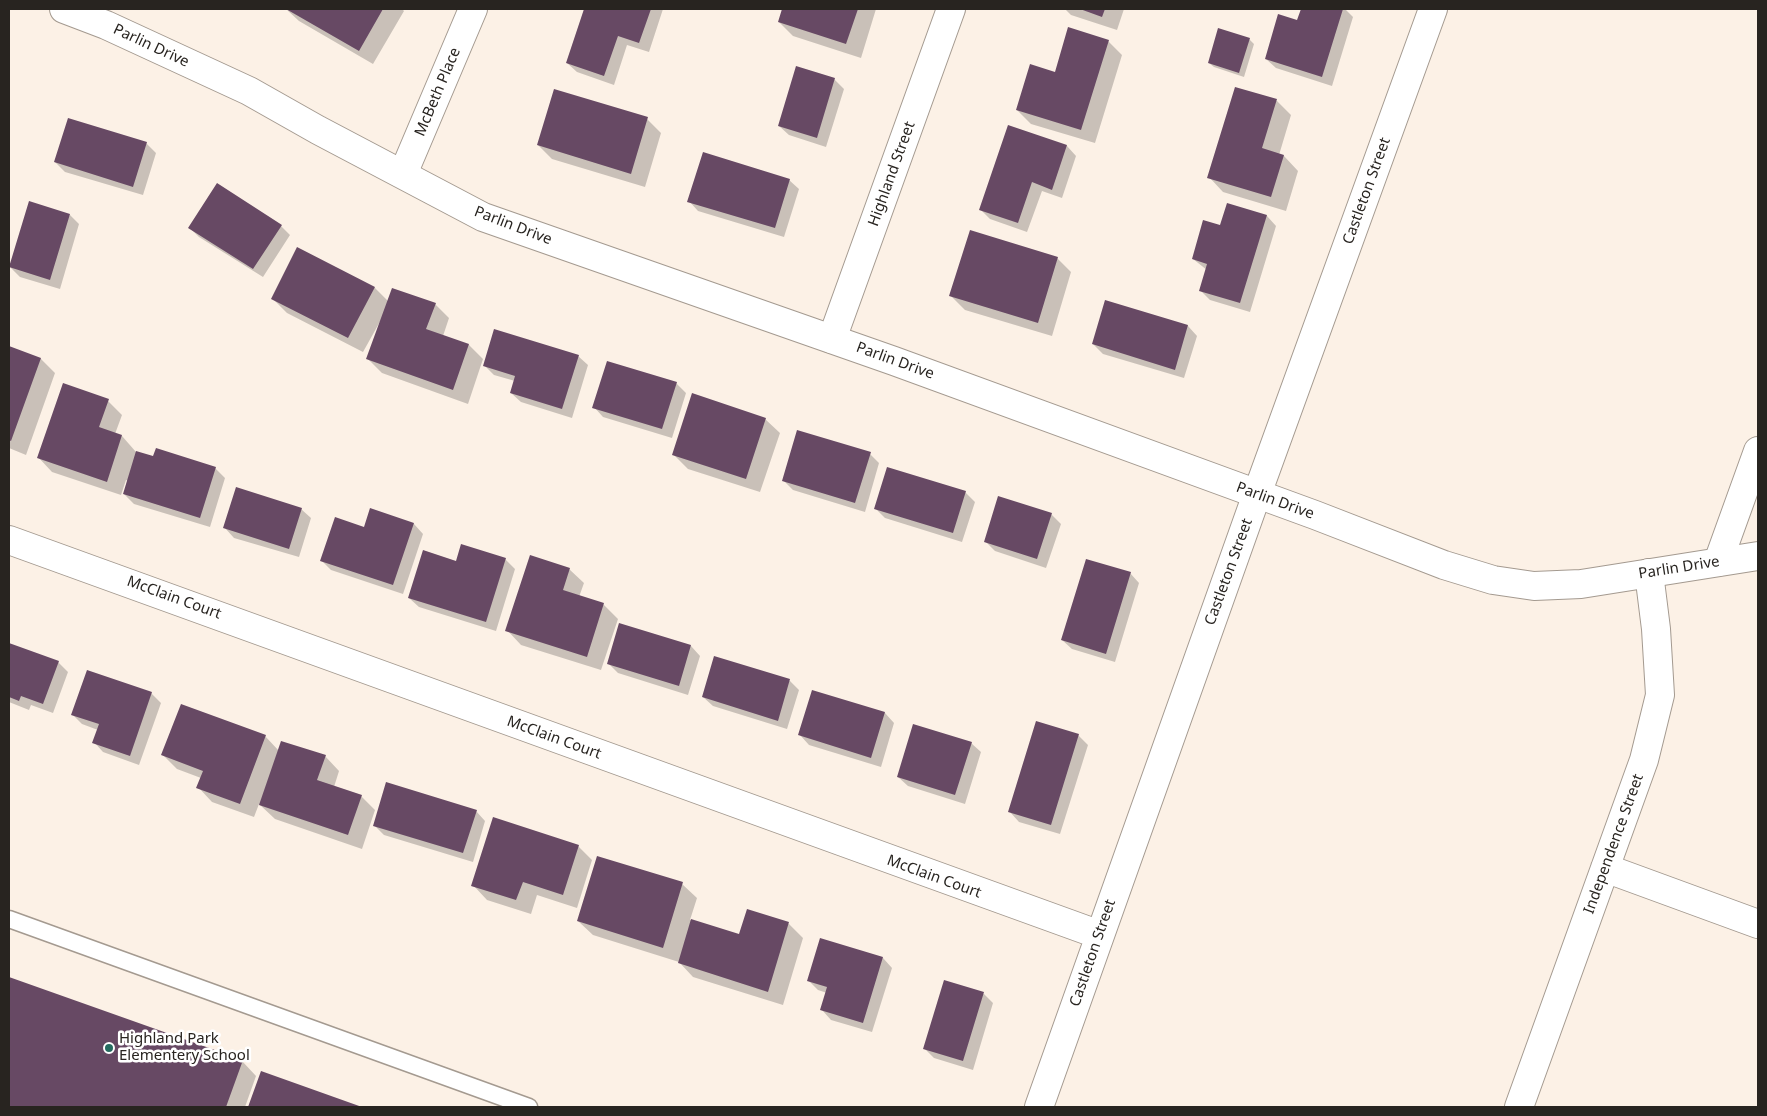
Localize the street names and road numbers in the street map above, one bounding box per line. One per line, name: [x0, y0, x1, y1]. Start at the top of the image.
street label: Parlin Drive: [110, 21, 192, 71]
street label: McBeth Place: [411, 45, 465, 139]
street label: Highland Street: [865, 119, 919, 229]
street label: Castleton Street: [1339, 135, 1395, 247]
street label: Parlin Drive: [472, 203, 554, 249]
street label: Parlin Drive: [854, 339, 936, 383]
street label: Parlin Drive: [1234, 479, 1316, 523]
street label: Castleton Street: [1201, 516, 1257, 628]
street label: Parlin Drive: [1637, 553, 1721, 583]
street label: McClain Court: [124, 573, 224, 623]
street label: McClain Court: [504, 713, 604, 763]
street label: Independence Street: [1580, 772, 1648, 916]
street label: McClain Court: [884, 852, 984, 902]
street label: Castleton Street: [1066, 897, 1120, 1009]

